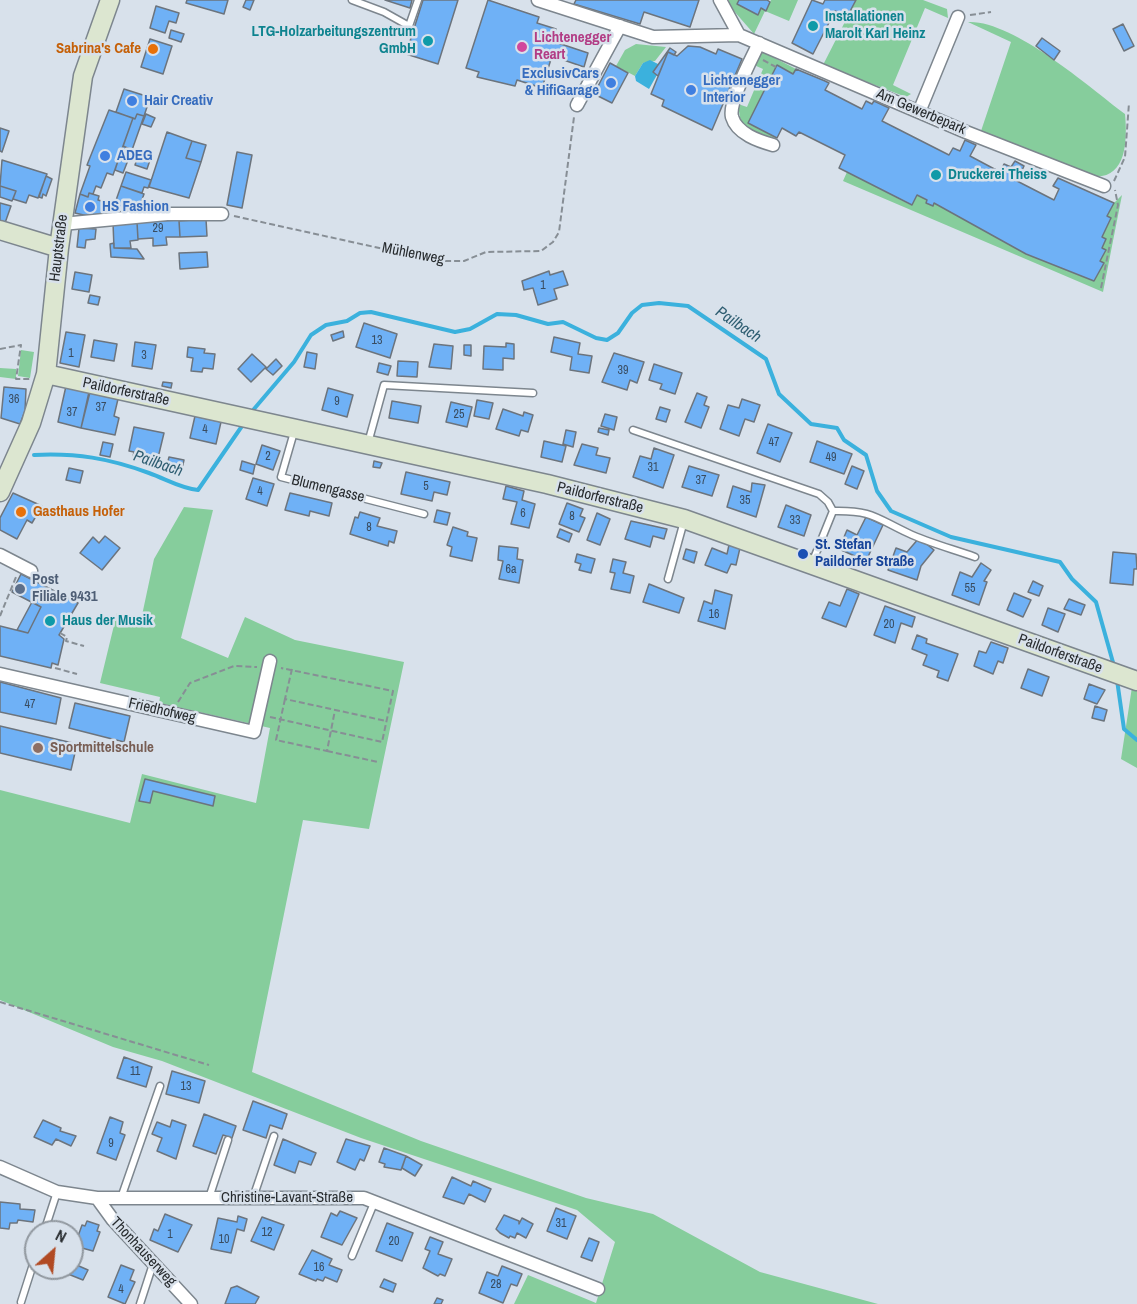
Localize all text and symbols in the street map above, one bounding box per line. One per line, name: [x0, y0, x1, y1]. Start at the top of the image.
place label: Installationen Marolt Karl Heinz: [825, 8, 925, 43]
marker: Installationen Marolt Karl Heinz: [806, 19, 820, 33]
place label: LTG-Holzarbeitungszentrum GmbH: [252, 23, 416, 58]
place label: Lichtenegger Reart: [534, 29, 611, 64]
marker: LTG-Holzarbeitungszentrum GmbH: [421, 34, 435, 48]
place label: Sabrina's Cafe: [56, 40, 141, 58]
marker: Lichtenegger Reart: [515, 40, 529, 54]
marker: Sabrina's Cafe: [146, 42, 160, 56]
place label: ExclusivCars & HifiGarage: [522, 65, 599, 100]
place label: Lichtenegger Interior: [703, 72, 780, 107]
marker: ExclusivCars & HifiGarage: [604, 76, 618, 90]
marker: Lichtenegger Interior: [684, 83, 698, 97]
street label: Am Gewerbepark: [873, 85, 969, 139]
place label: Hair Creativ: [144, 92, 213, 110]
marker: Hair Creativ: [125, 94, 139, 108]
place label: ADEG: [117, 147, 153, 165]
marker: ADEG: [98, 149, 112, 163]
place label: Druckerei Theiss: [948, 166, 1047, 184]
marker: Druckerei Theiss: [929, 168, 943, 182]
place label: HS Fashion: [102, 198, 169, 216]
marker: HS Fashion: [83, 200, 97, 214]
street label: Hauptstraße: [46, 213, 72, 283]
house number: 29: [153, 222, 163, 236]
street label: Mühlenweg: [380, 239, 446, 269]
house number: 1: [540, 279, 546, 293]
water label: Pailbach: [711, 303, 765, 347]
house number: 13: [372, 334, 382, 348]
house number: 1: [68, 347, 74, 361]
house number: 3: [141, 349, 147, 363]
house number: 39: [618, 364, 628, 378]
street label: Paildorferstraße: [81, 374, 171, 410]
house number: 36: [9, 393, 19, 407]
house number: 9: [334, 395, 340, 409]
house number: 37: [96, 401, 106, 415]
house number: 37: [67, 406, 77, 420]
house number: 25: [454, 408, 464, 422]
house number: 4: [202, 423, 208, 437]
house number: 47: [769, 436, 779, 450]
water label: Pailbach: [131, 447, 185, 481]
house number: 2: [265, 450, 271, 464]
house number: 49: [826, 451, 836, 465]
house number: 31: [648, 461, 658, 475]
street label: Blumengasse: [290, 471, 366, 507]
house number: 37: [696, 474, 706, 488]
street label: Paildorferstraße: [555, 479, 645, 517]
house number: 5: [423, 480, 429, 494]
house number: 4: [257, 485, 263, 499]
house number: 35: [740, 494, 750, 508]
place label: Gasthaus Hofer: [33, 503, 125, 521]
marker: Gasthaus Hofer: [14, 505, 28, 519]
house number: 6: [520, 507, 526, 521]
house number: 8: [569, 510, 575, 524]
house number: 33: [790, 514, 800, 528]
house number: 8: [366, 521, 372, 535]
place label: St. Stefan Paildorfer Straße: [815, 536, 914, 571]
marker: St. Stefan Paildorfer Straße: [796, 547, 810, 561]
house number: 6a: [506, 563, 516, 577]
place label: Post Filiale 9431: [32, 571, 98, 606]
marker: Post Filiale 9431: [13, 582, 27, 596]
house number: 55: [965, 582, 975, 596]
house number: 16: [709, 608, 719, 622]
place label: Haus der Musik: [62, 612, 153, 630]
marker: Haus der Musik: [43, 614, 57, 628]
house number: 20: [884, 618, 894, 632]
street label: Paildorferstraße: [1015, 630, 1105, 678]
street label: Friedhofweg: [127, 695, 197, 727]
house number: 47: [25, 698, 35, 712]
place label: Sportmittelschule: [50, 739, 154, 757]
marker: Sportmittelschule: [31, 741, 45, 755]
house number: 11: [130, 1065, 140, 1079]
house number: 13: [181, 1080, 191, 1094]
house number: 9: [108, 1137, 114, 1151]
street label: Christine-Lavant-Straße: [221, 1189, 353, 1207]
street label: Thonhauserweg: [106, 1214, 180, 1290]
house number: 31: [556, 1217, 566, 1231]
north arrow: [24, 1220, 84, 1280]
text: N: [52, 1224, 70, 1248]
house number: 12: [262, 1226, 272, 1240]
house number: 1: [167, 1228, 173, 1242]
house number: 10: [219, 1233, 229, 1247]
house number: 20: [389, 1235, 399, 1249]
house number: 16: [314, 1261, 324, 1275]
house number: 28: [491, 1278, 501, 1292]
house number: 4: [118, 1283, 124, 1297]

